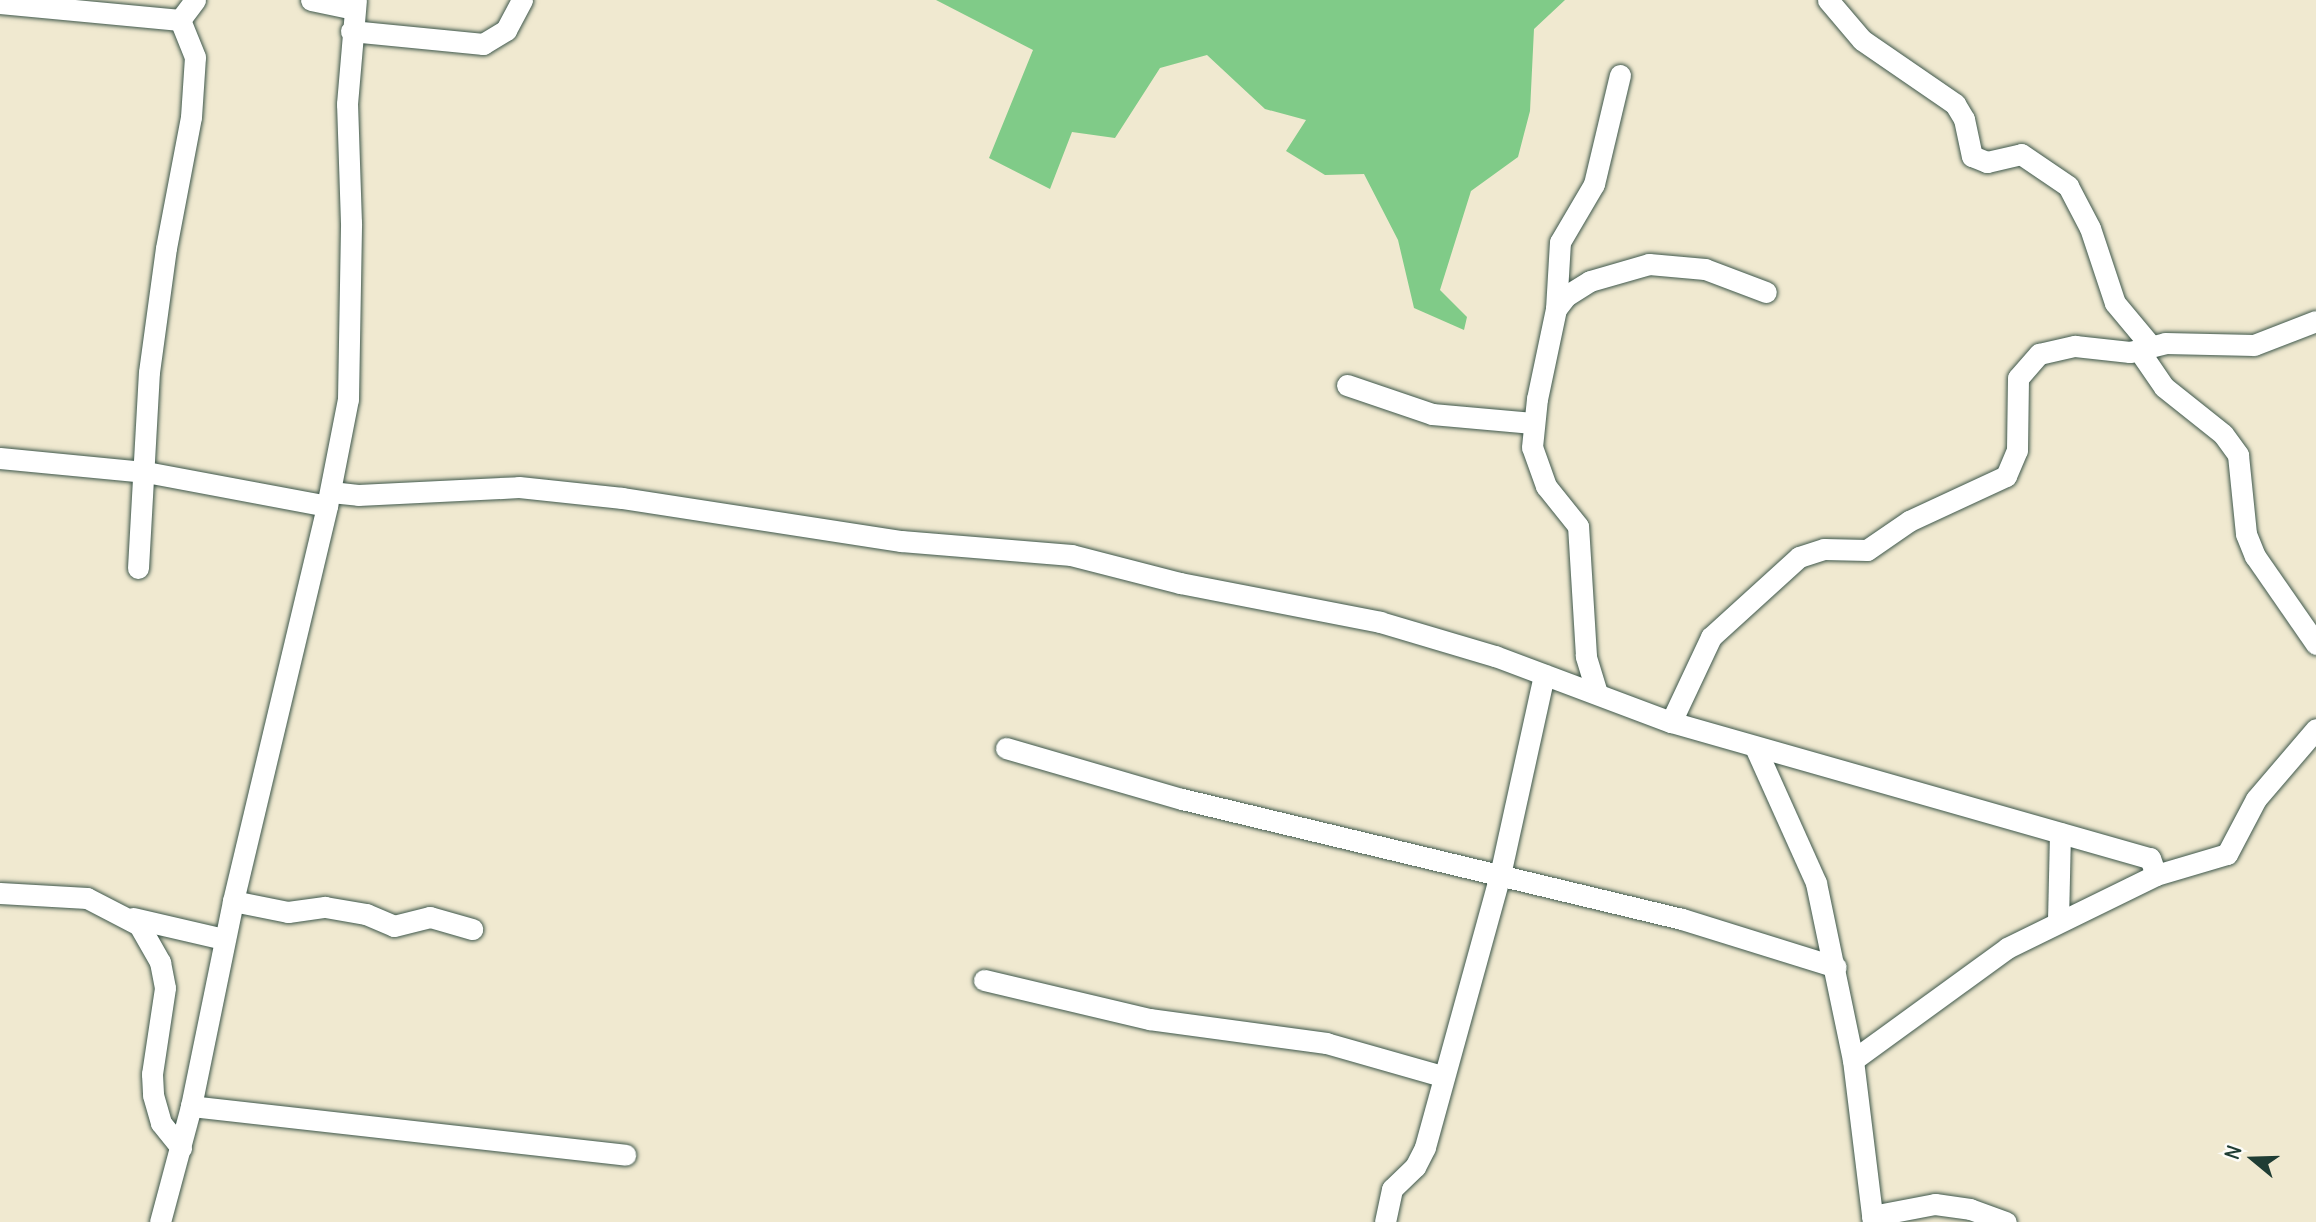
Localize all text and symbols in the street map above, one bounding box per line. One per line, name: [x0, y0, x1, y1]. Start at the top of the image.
north arrow: [2218, 1124, 2288, 1194]
text: N: [2220, 1142, 2247, 1162]

